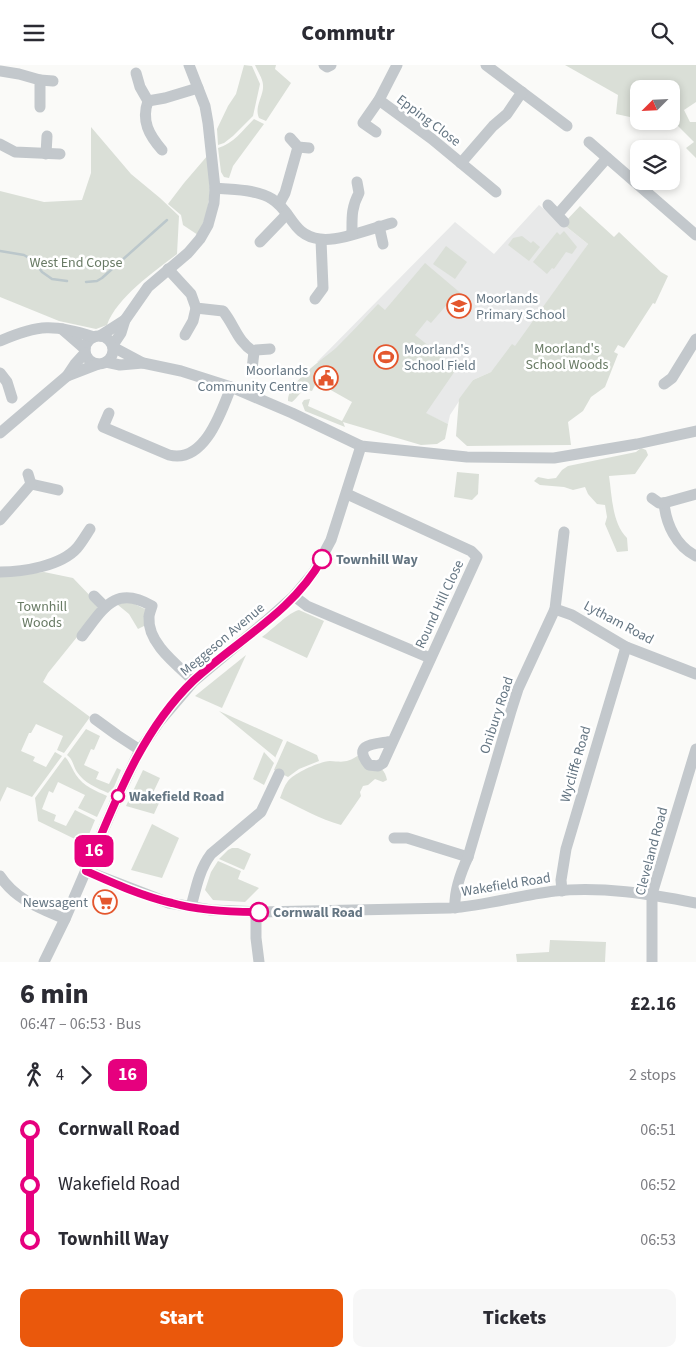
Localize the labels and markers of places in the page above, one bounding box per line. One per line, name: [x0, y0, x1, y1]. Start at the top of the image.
place label: Moorlands Primary School: [476, 289, 566, 325]
school or university icon: Moorlands Primary School: [446, 293, 472, 319]
place label: Moorland's School Field: [404, 340, 476, 376]
sports icon: Moorland's School Field: [373, 344, 399, 370]
place label: Moorlands Community Centre: [197, 361, 308, 397]
public building icon: Moorlands Community Centre: [313, 365, 339, 391]
marker: Townhill Way: [312, 549, 332, 569]
place label: Townhill Way: [336, 550, 419, 570]
place label: Wakefield Road: [129, 787, 224, 807]
marker: Wakefield Road: [111, 789, 125, 803]
supermarket icon: Newsagent: [92, 889, 118, 915]
place label: Newsagent: [23, 893, 88, 913]
marker: Cornwall Road: [249, 902, 269, 922]
place label: Cornwall Road: [273, 903, 363, 923]

